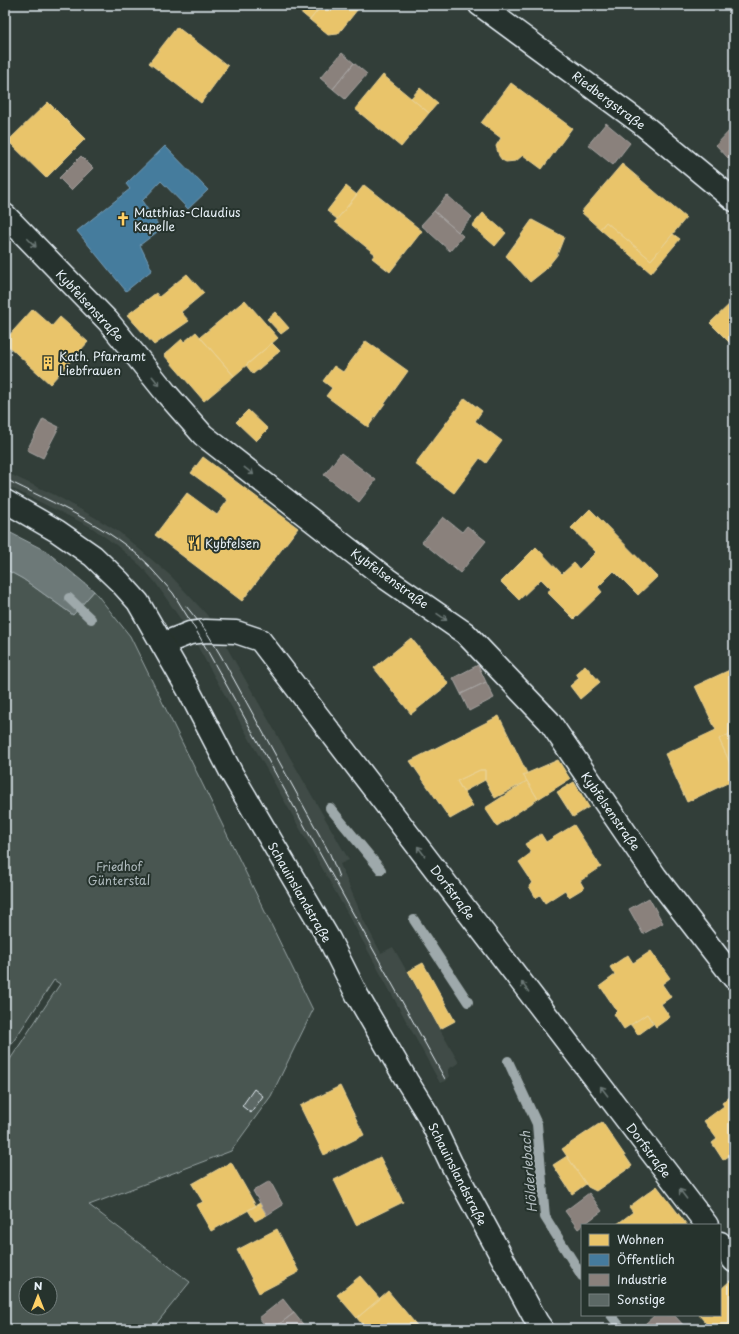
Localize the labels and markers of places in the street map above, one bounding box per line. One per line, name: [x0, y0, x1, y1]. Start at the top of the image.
place label: Matthias-Claudius Kapelle: [134, 203, 241, 235]
church icon: Matthias-Claudius Kapelle: [115, 211, 131, 227]
place label: Kath. Pfarramt Liebfrauen: [59, 347, 146, 379]
building icon: Kath. Pfarramt Liebfrauen: [40, 355, 56, 371]
place label: Kybfelsen: [205, 534, 259, 552]
restaurant icon: Kybfelsen: [186, 535, 202, 551]

